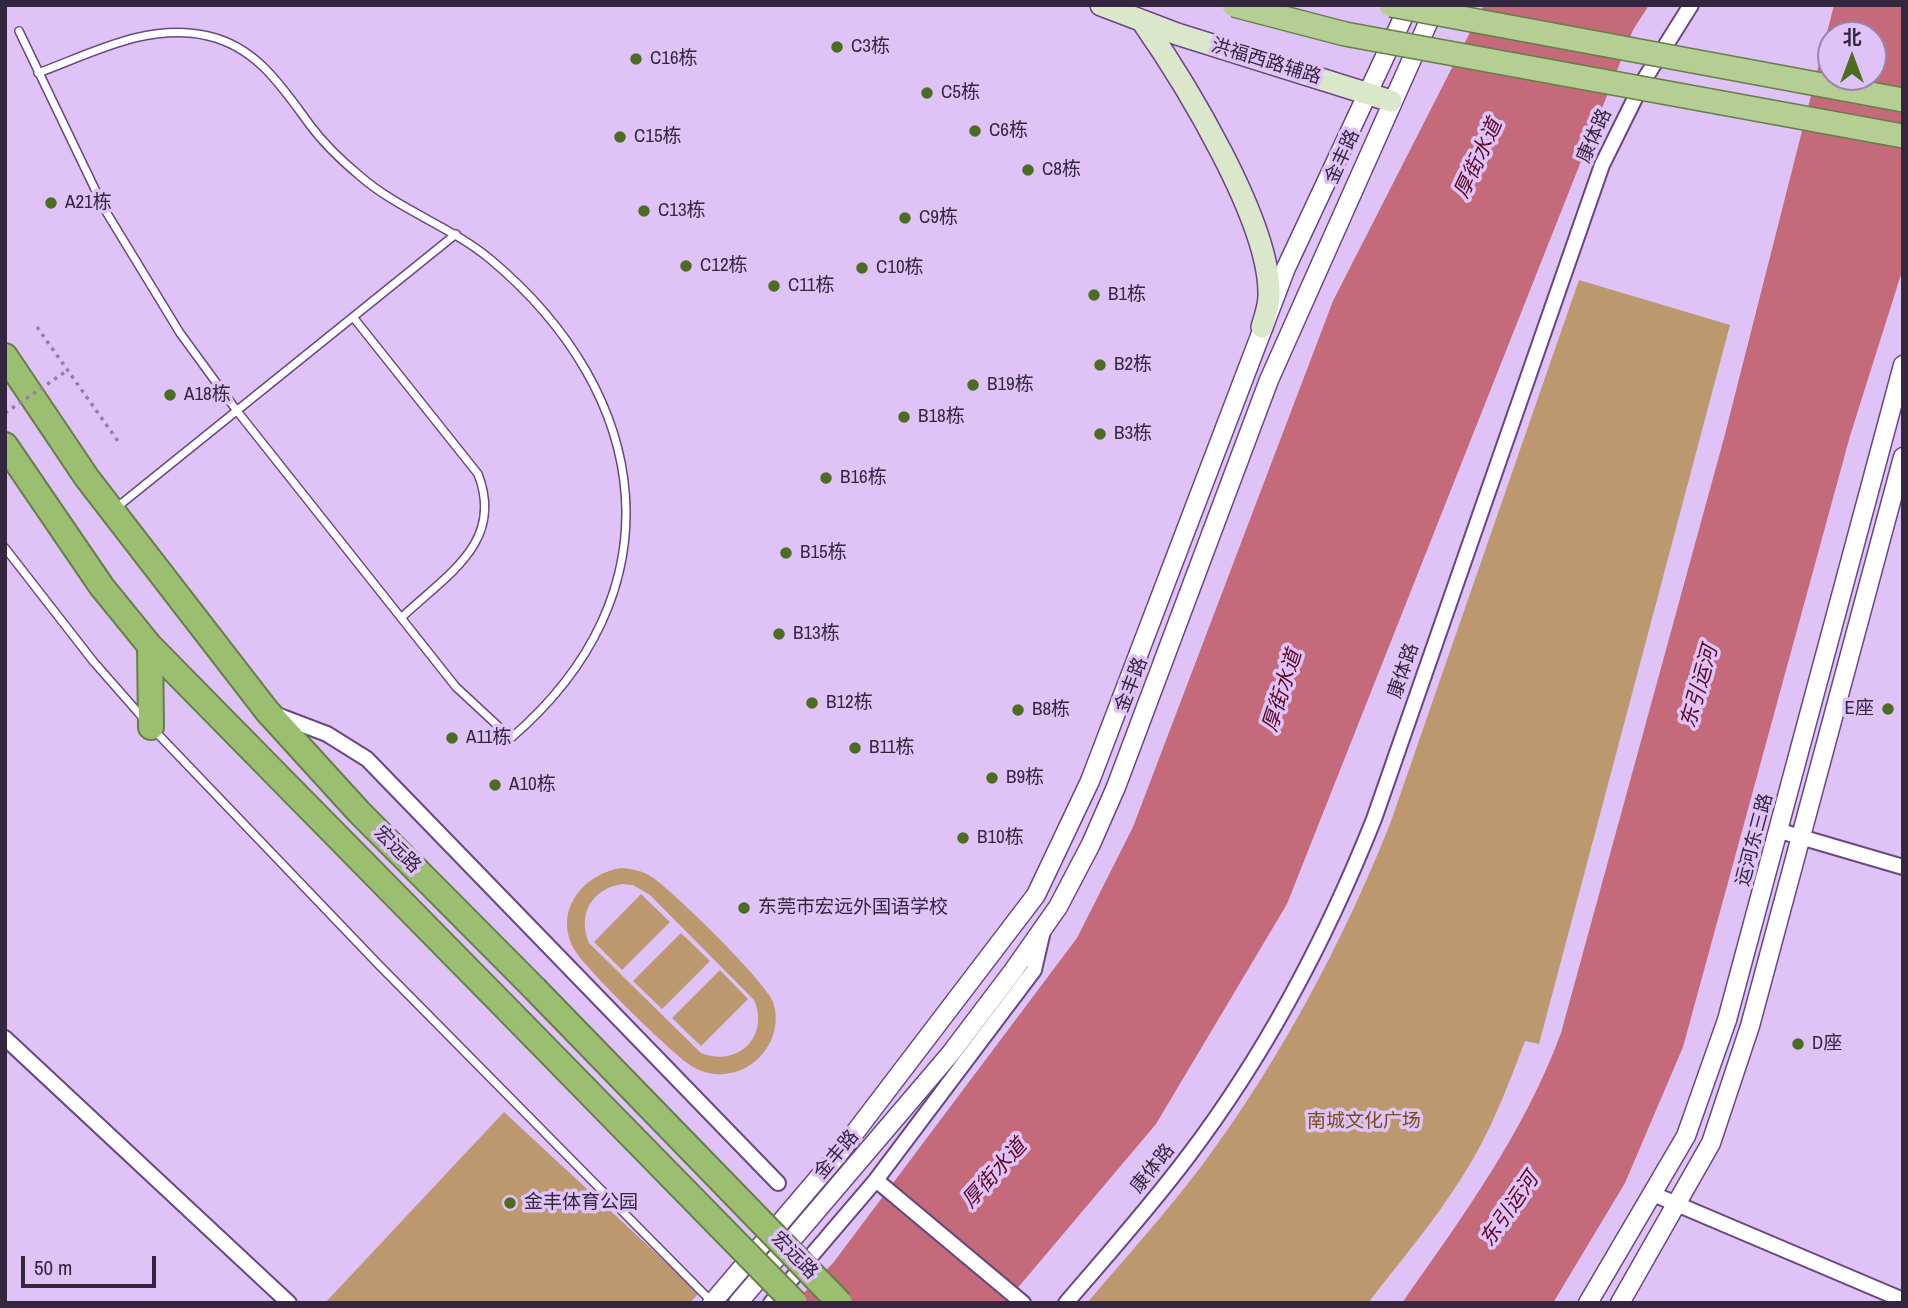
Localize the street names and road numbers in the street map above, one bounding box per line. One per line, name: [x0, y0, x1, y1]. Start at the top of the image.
street label: 洪福西路辅路: [1208, 34, 1324, 90]
street label: 康体路: [1573, 105, 1617, 167]
street label: 金丰路: [1321, 126, 1365, 188]
street label: 康体路: [1384, 640, 1424, 702]
street label: 金丰路: [1111, 654, 1153, 716]
street label: 运河东三路: [1732, 791, 1778, 889]
street label: 宏远路: [369, 822, 425, 878]
street label: 金丰路: [810, 1126, 864, 1184]
street label: 康体路: [1126, 1140, 1180, 1198]
street label: 宏远路: [766, 1228, 822, 1284]

